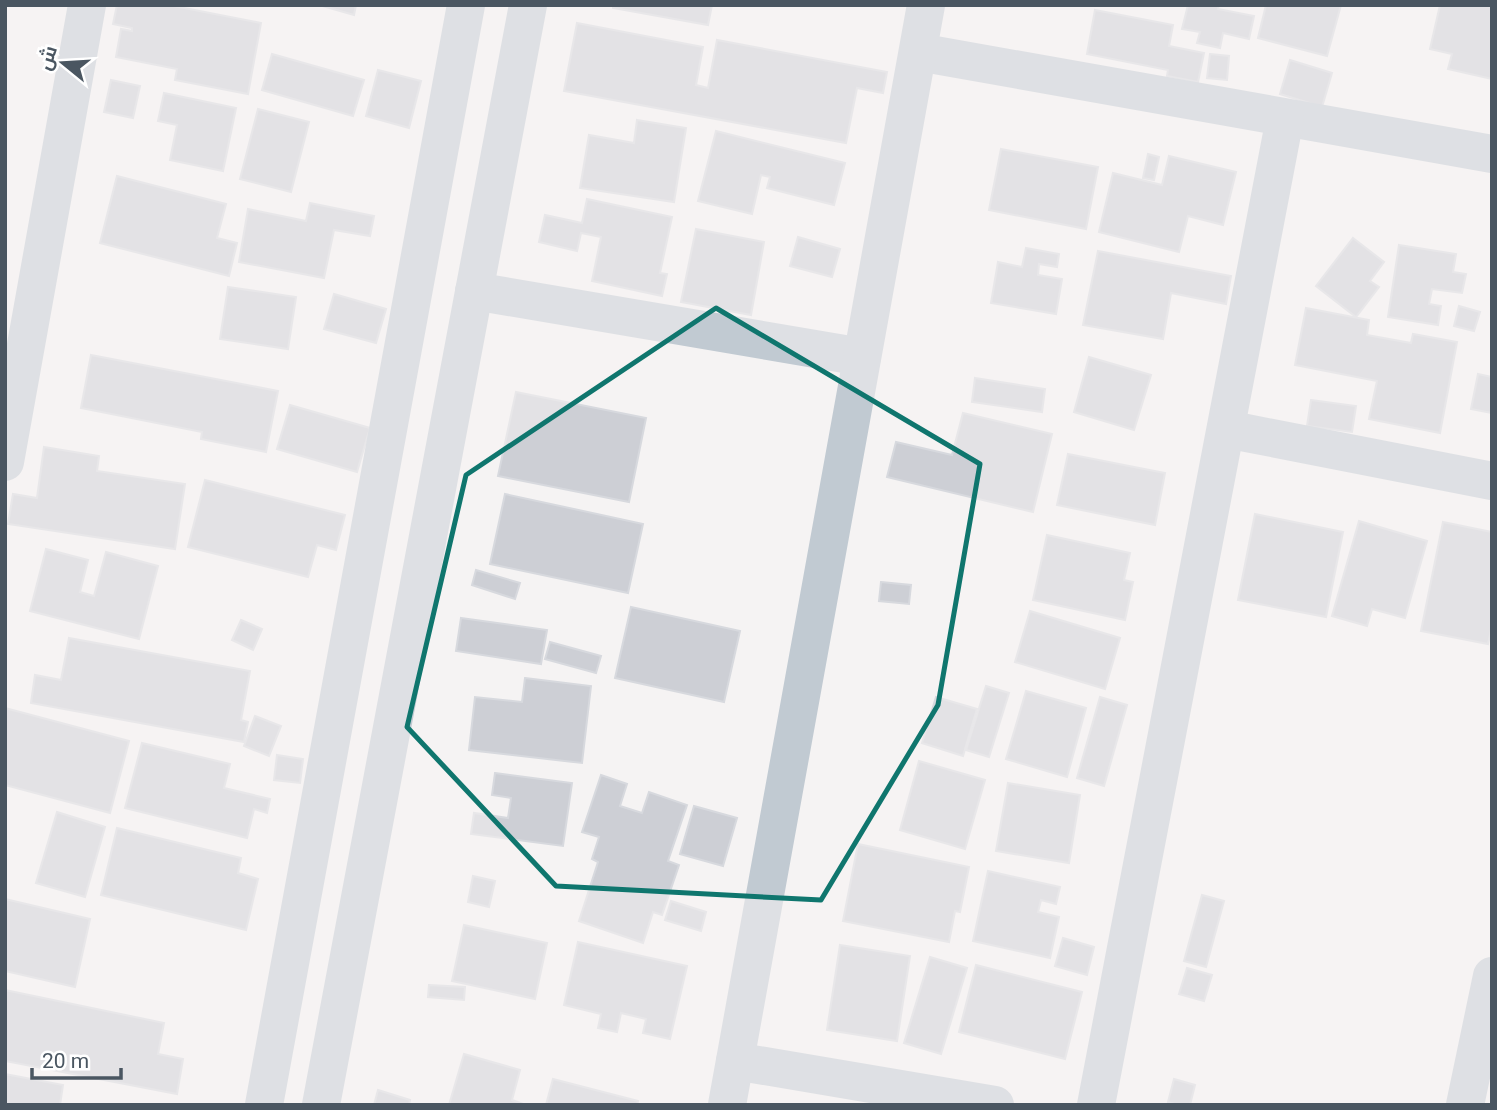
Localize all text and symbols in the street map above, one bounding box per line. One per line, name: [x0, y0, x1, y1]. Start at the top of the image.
north arrow: [28, 28, 98, 98]
text: ش: [33, 43, 62, 73]
scale bar: [32, 1036, 121, 1080]
text: 20 m: [42, 1049, 89, 1073]

